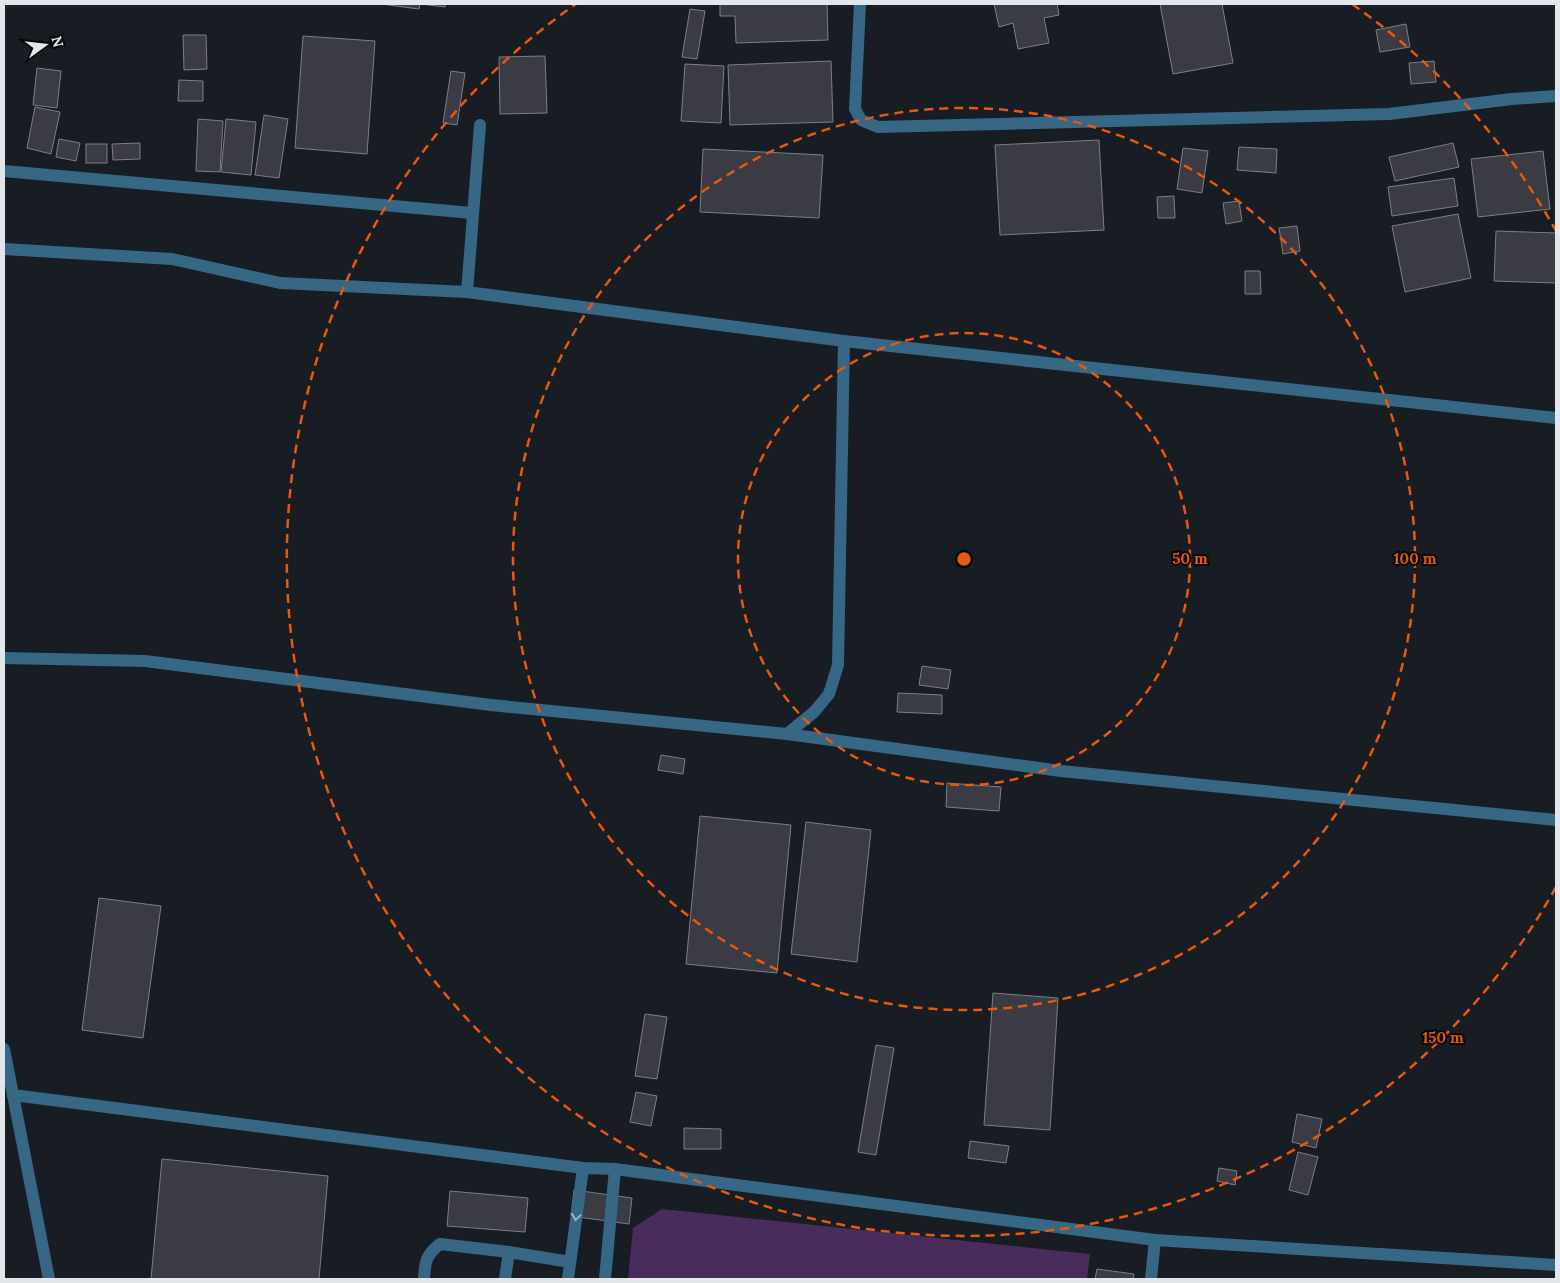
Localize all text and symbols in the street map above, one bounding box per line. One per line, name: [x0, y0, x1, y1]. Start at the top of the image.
north arrow: [20, 20, 70, 70]
text: N: [47, 34, 68, 49]
text: 50 m: [1172, 549, 1208, 568]
text: 100 m: [1394, 549, 1437, 568]
centre of rings: [955, 550, 973, 568]
text: 150 m: [1422, 1028, 1464, 1047]
one-way arrow: [572, 1212, 582, 1221]

